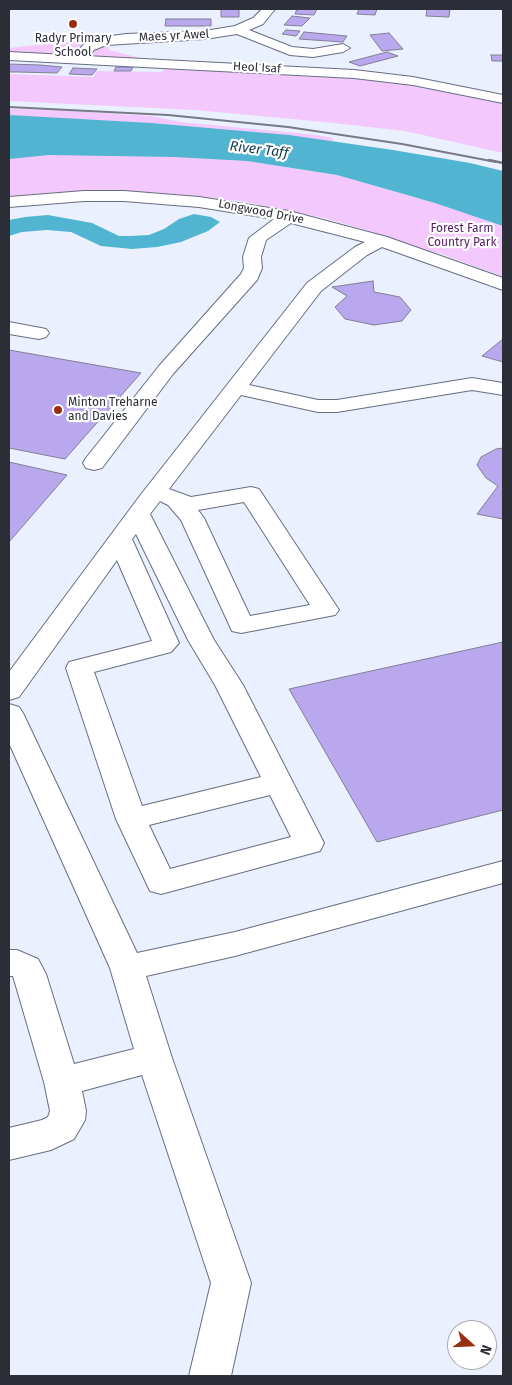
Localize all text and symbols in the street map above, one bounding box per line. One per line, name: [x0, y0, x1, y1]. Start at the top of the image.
marker: Radyr Primary School: [67, 18, 79, 30]
street label: Maes yr Awel: [138, 27, 210, 45]
place label: Radyr Primary School: [35, 32, 111, 60]
street label: Heol Isaf: [233, 60, 281, 76]
water label: River Taff: [229, 138, 289, 162]
street label: Longwood Drive: [217, 197, 305, 227]
park label: Forest Farm Country Park: [427, 222, 497, 250]
place label: Minton Treharne and Davies: [68, 396, 158, 424]
marker: Minton Treharne and Davies: [52, 404, 64, 416]
north arrow: [447, 1320, 497, 1370]
text: N: [476, 1343, 495, 1357]

